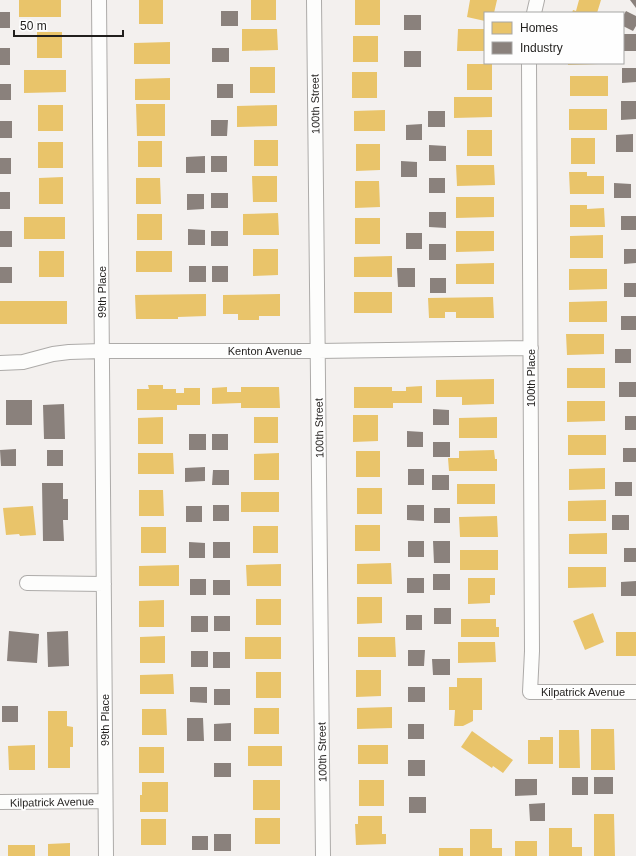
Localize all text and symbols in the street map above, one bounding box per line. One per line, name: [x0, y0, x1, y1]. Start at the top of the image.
scale bar: [14, 12, 123, 38]
legend: [484, 12, 624, 64]
text: 50 m: [20, 19, 47, 33]
text: Homes: [520, 21, 558, 35]
text: Industry: [520, 41, 563, 55]
street label: 100th Street: [308, 74, 322, 134]
street label: 99th Place: [96, 266, 108, 318]
street label: Kenton Avenue: [228, 345, 302, 357]
street label: 100th Place: [525, 349, 537, 407]
street label: 100th Street: [312, 398, 326, 458]
street label: Kilpatrick Avenue: [541, 686, 625, 698]
street label: 99th Place: [99, 694, 111, 746]
street label: 100th Street: [315, 722, 329, 782]
street label: Kilpatrick Avenue: [10, 795, 94, 809]

